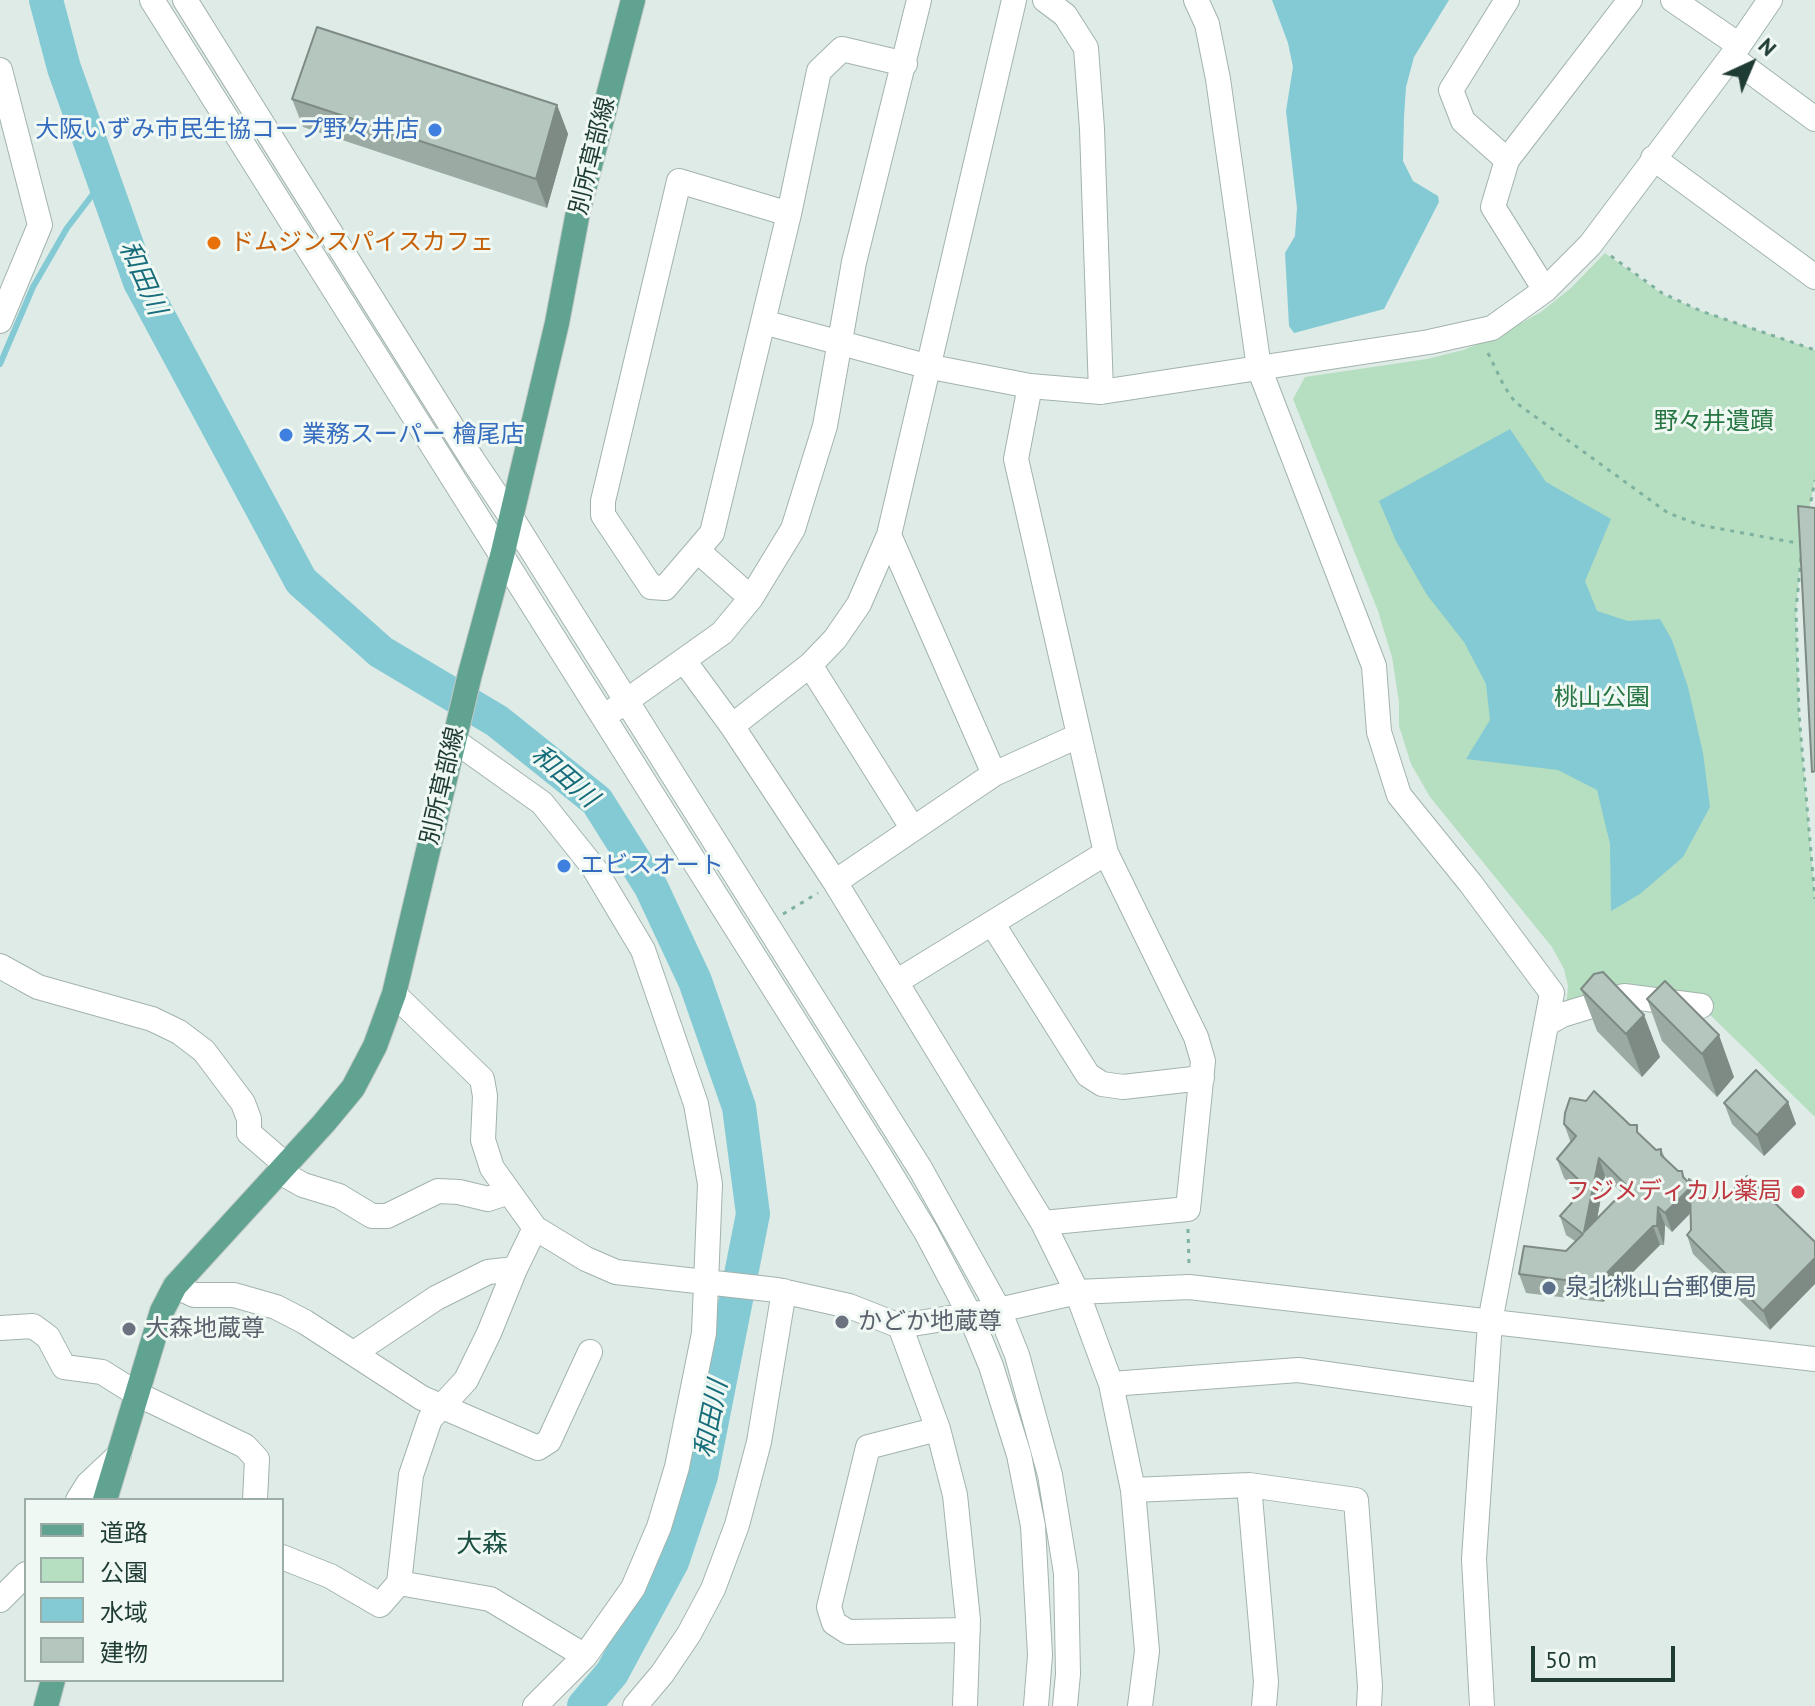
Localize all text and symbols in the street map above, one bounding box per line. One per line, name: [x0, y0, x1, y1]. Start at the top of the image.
north arrow: [1711, 24, 1791, 104]
text: N: [1753, 32, 1783, 62]
street label: 別所草部線: [565, 94, 621, 218]
place label: 大阪いずみ市民生協コープ野々井店: [35, 116, 419, 144]
marker: 大阪いずみ市民生協コープ野々井店: [426, 121, 444, 139]
place label: ドムジンスパイスカフェ: [230, 229, 494, 257]
marker: ドムジンスパイスカフェ: [205, 234, 223, 252]
water label: 和田川: [112, 236, 172, 320]
park label: 野々井遺蹟: [1654, 408, 1774, 436]
place label: 業務スーパー 檜尾店: [302, 421, 524, 449]
marker: 業務スーパー 檜尾店: [277, 426, 295, 444]
park label: 桃山公園: [1554, 684, 1650, 712]
street label: 別所草部線: [415, 724, 471, 848]
water label: 和田川: [524, 740, 604, 814]
place label: エビスオート: [580, 852, 724, 880]
marker: エビスオート: [555, 857, 573, 875]
place label: フジメディカル薬局: [1566, 1178, 1782, 1206]
marker: フジメディカル薬局: [1789, 1183, 1807, 1201]
place label: 泉北桃山台郵便局: [1565, 1274, 1757, 1302]
marker: 泉北桃山台郵便局: [1540, 1279, 1558, 1297]
place label: かどか地蔵尊: [858, 1308, 1002, 1336]
marker: かどか地蔵尊: [833, 1313, 851, 1331]
place label: 大森地蔵尊: [145, 1315, 265, 1343]
marker: 大森地蔵尊: [120, 1320, 138, 1338]
water label: 和田川: [689, 1378, 735, 1460]
legend: [24, 1498, 284, 1682]
text: 道路: [100, 1517, 148, 1548]
district label: 大森: [456, 1529, 508, 1561]
text: 公園: [100, 1557, 148, 1588]
text: 水域: [100, 1597, 148, 1628]
scale bar: [1535, 1630, 1679, 1680]
text: 建物: [100, 1637, 148, 1668]
text: 50 m: [1545, 1644, 1597, 1675]

